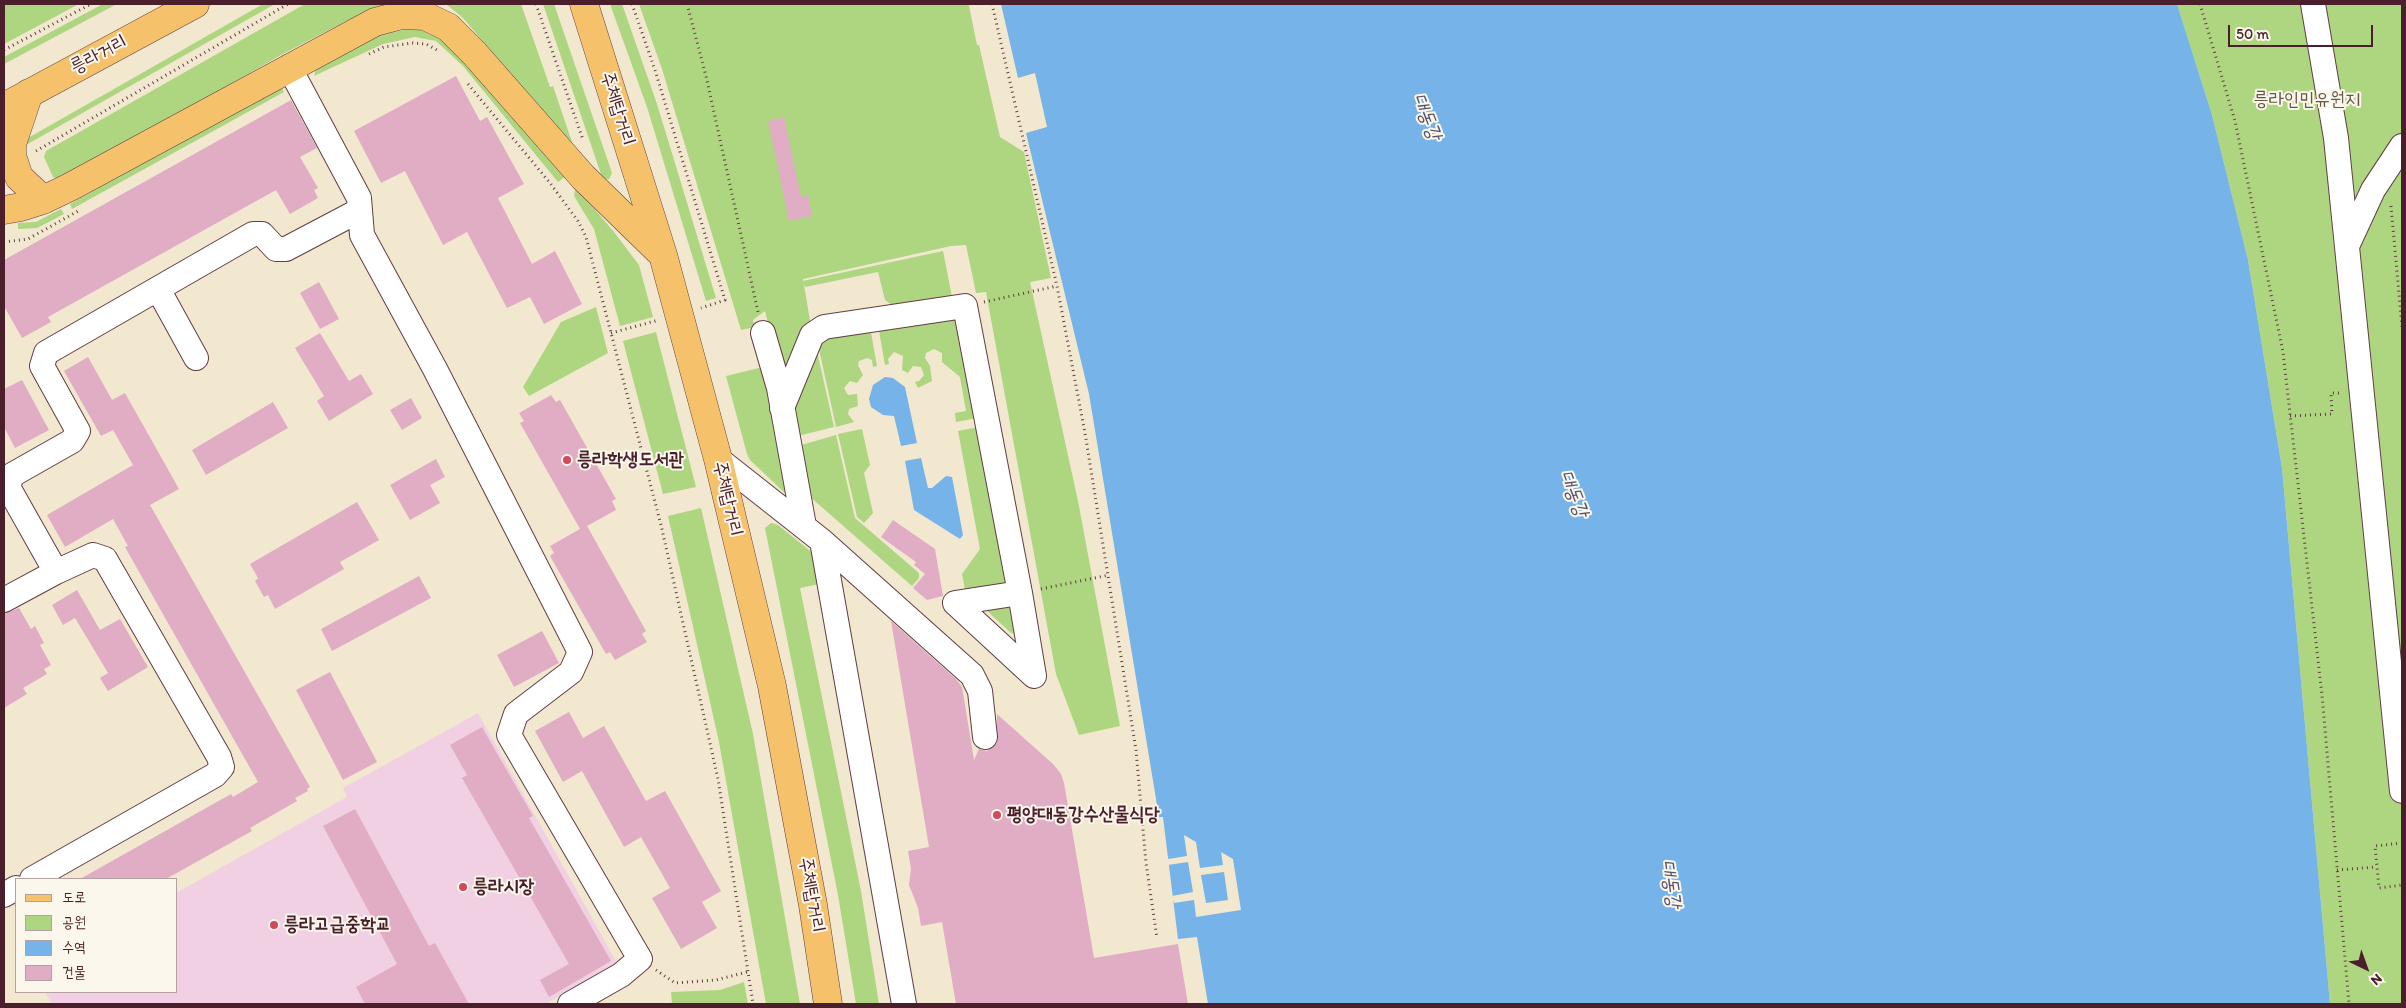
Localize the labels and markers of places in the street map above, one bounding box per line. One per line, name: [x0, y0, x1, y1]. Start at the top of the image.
place label: 릉라학생도서관: [577, 449, 684, 471]
marker: 릉라학생도서관: [561, 454, 573, 466]
place label: 평양대동강수산물식당: [1007, 804, 1160, 826]
marker: 평양대동강수산물식당: [991, 809, 1003, 821]
place label: 릉라시장: [473, 876, 534, 898]
marker: 릉라시장: [457, 881, 469, 893]
place label: 릉라고급중학교: [284, 914, 391, 936]
marker: 릉라고급중학교: [268, 919, 280, 931]

